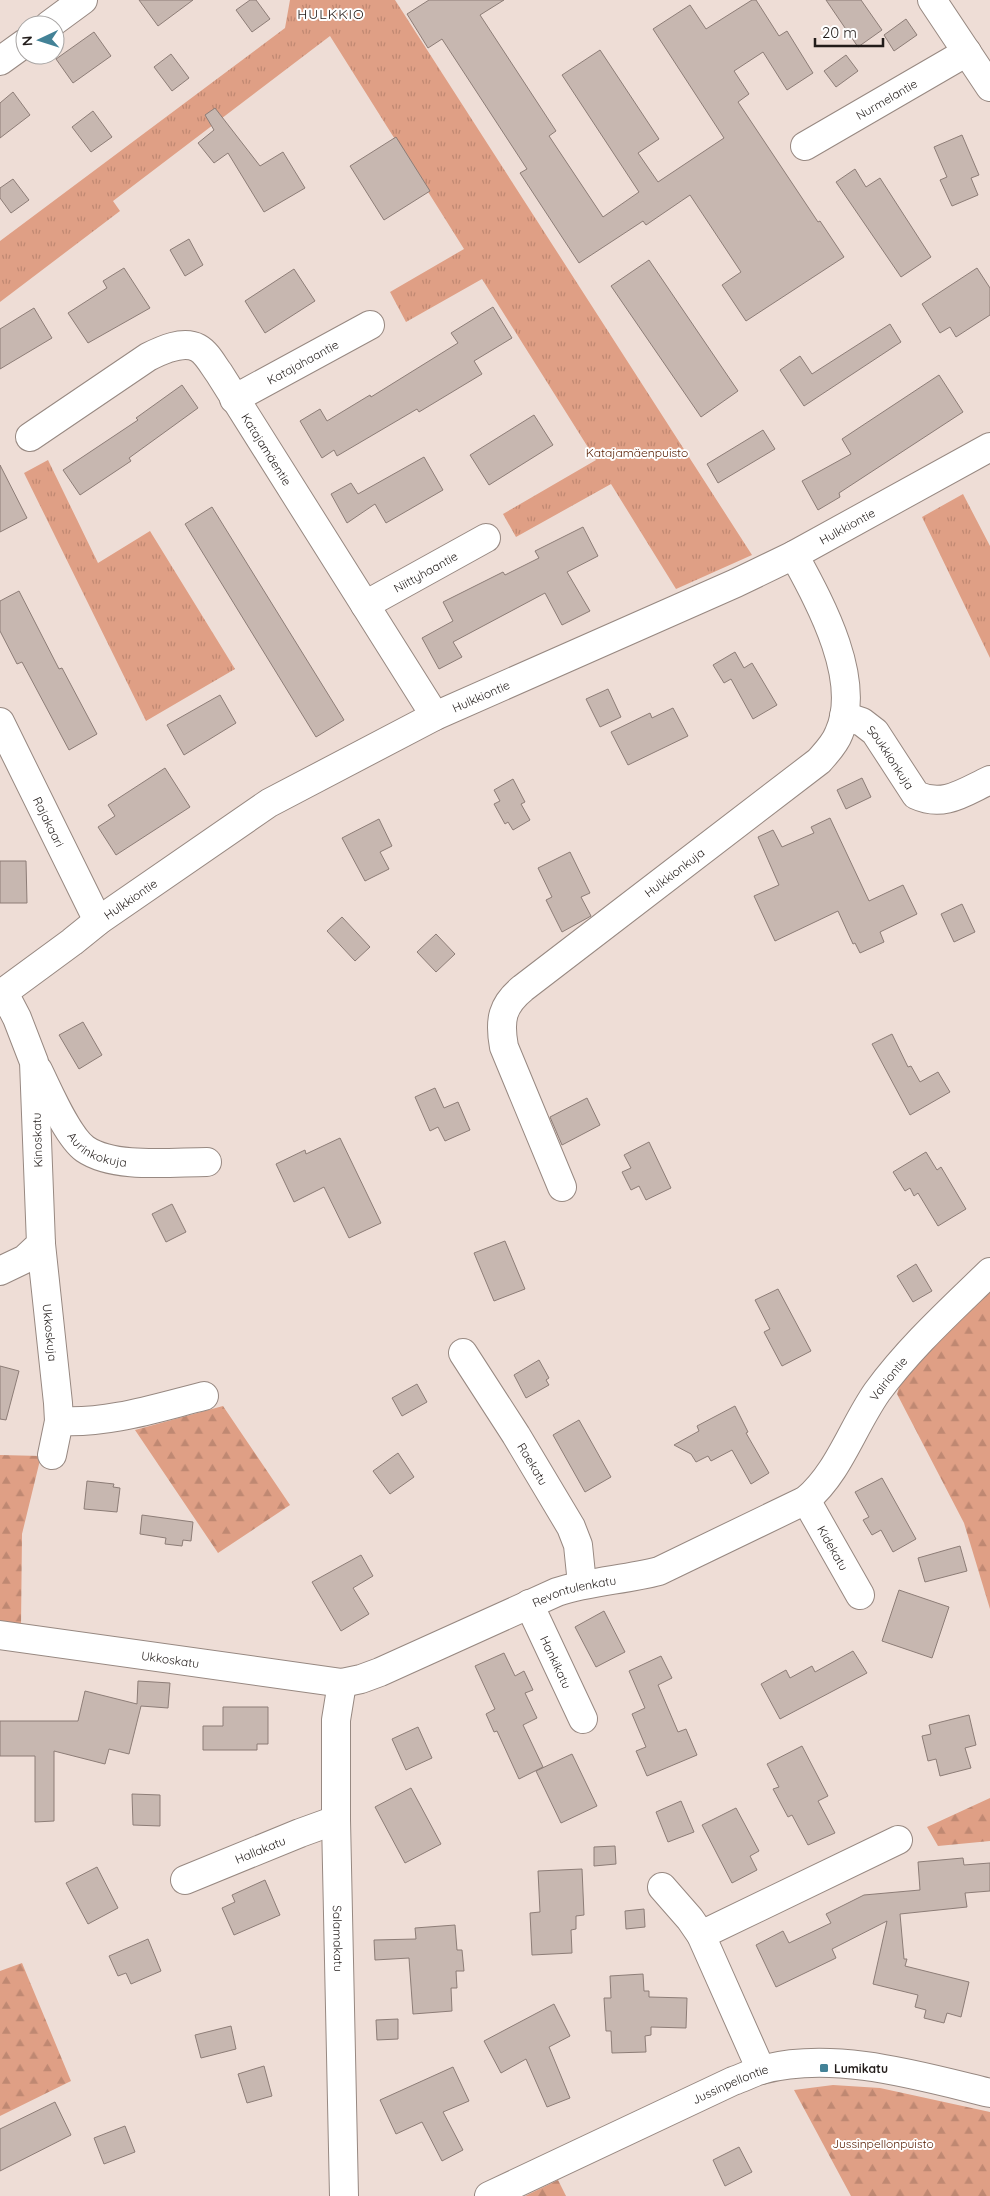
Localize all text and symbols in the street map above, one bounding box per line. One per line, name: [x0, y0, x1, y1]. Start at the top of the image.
district label: HULKKIO: [297, 5, 365, 23]
north arrow: [15, 15, 65, 65]
scale bar: [815, 15, 882, 47]
text: 20 m: [822, 23, 857, 42]
text: N: [18, 35, 36, 47]
street label: Nurmelantie: [853, 75, 920, 122]
street label: Katajahaantie: [264, 336, 341, 387]
street label: Katajamäentie: [239, 410, 295, 488]
park label: Katajamäenpuisto: [586, 445, 688, 460]
street label: Hulkkiontie: [817, 504, 878, 547]
street label: Niittyhaantie: [391, 548, 460, 595]
street label: Hulkkiontie: [450, 676, 512, 715]
street label: Soukkionkuja: [865, 722, 918, 792]
street label: Rajakaari: [30, 794, 68, 849]
street label: Hulkkionkuja: [641, 844, 707, 900]
street label: Hulkkiontie: [101, 875, 160, 922]
street label: Kinoskatu: [29, 1112, 45, 1168]
street label: Aurinkokuja: [65, 1129, 128, 1169]
street label: Ukkoskuja: [40, 1303, 61, 1362]
street label: Vairiontie: [866, 1353, 910, 1404]
street label: Raekatu: [515, 1440, 552, 1488]
street label: Kidekatu: [814, 1523, 852, 1573]
street label: Revontulenkatu: [530, 1572, 617, 1610]
street label: Hankikatu: [537, 1633, 575, 1691]
street label: Ukkoskatu: [140, 1647, 200, 1670]
street label: Hallakatu: [232, 1832, 287, 1866]
street label: Salamakatu: [330, 1905, 347, 1972]
street label: Jussinpellontie: [690, 2061, 770, 2107]
place label: Lumikatu: [834, 2061, 888, 2076]
marker: Lumikatu: [818, 2062, 830, 2074]
park label: Jussinpellonpuisto: [832, 2136, 934, 2151]

